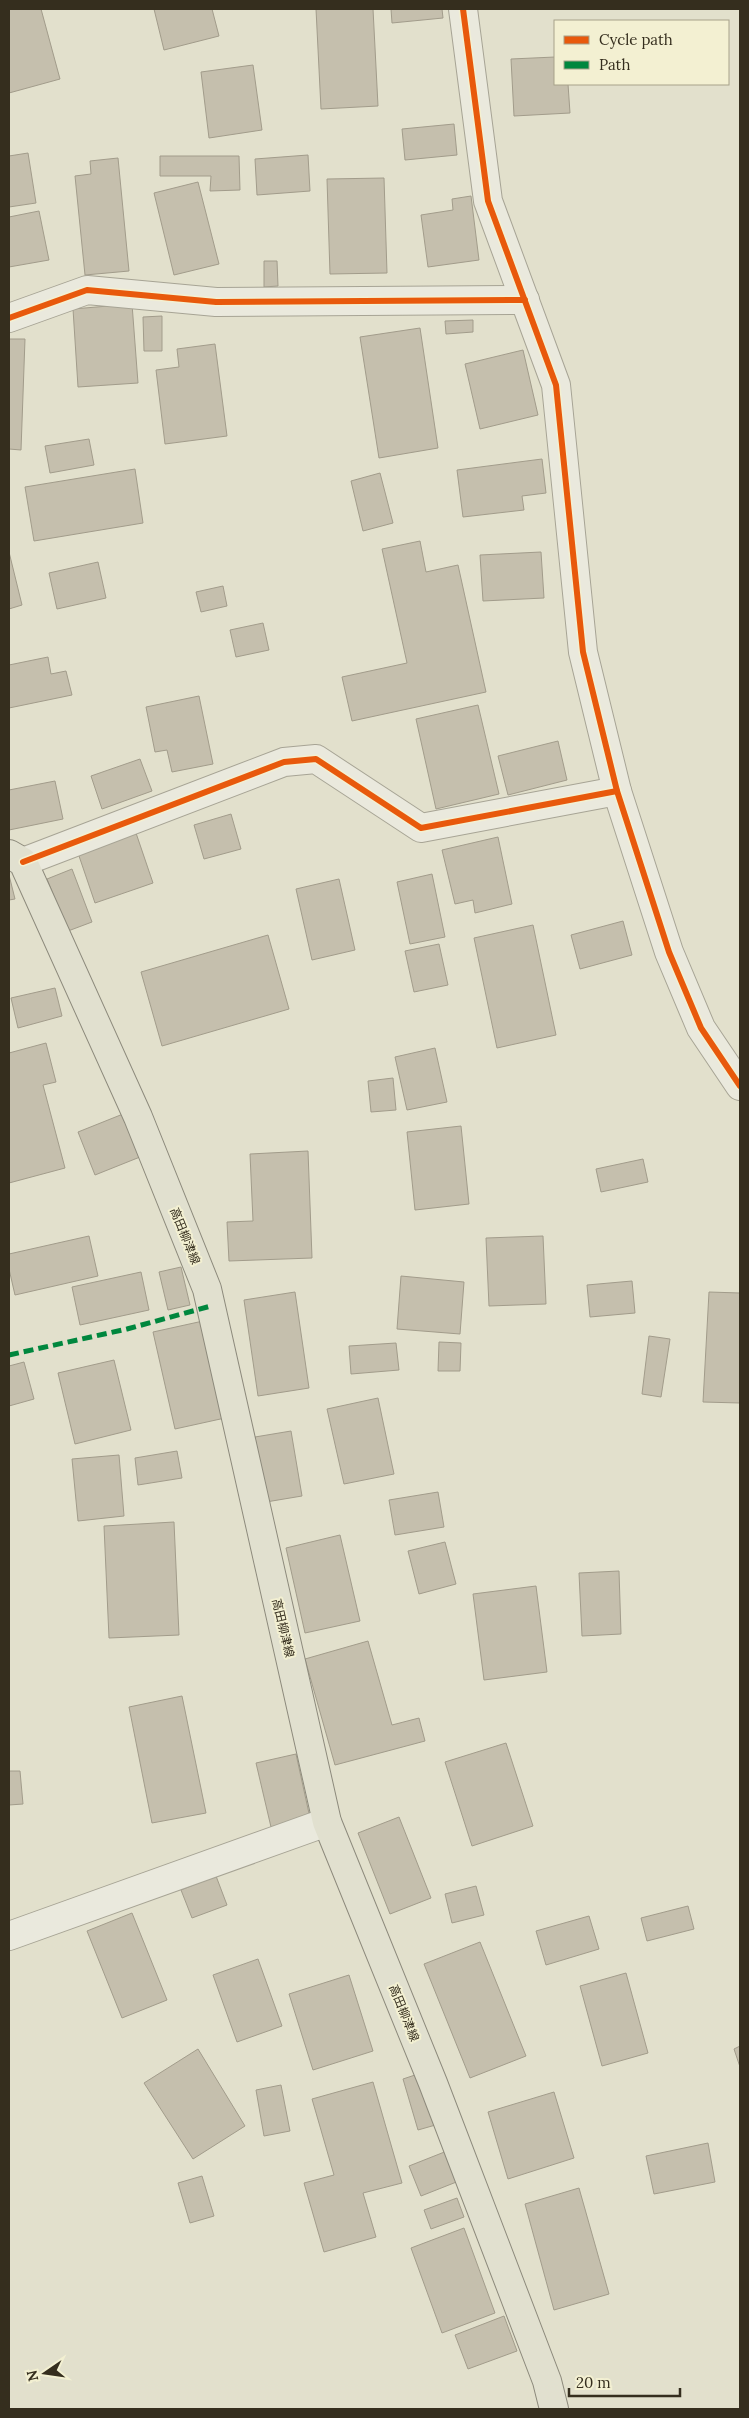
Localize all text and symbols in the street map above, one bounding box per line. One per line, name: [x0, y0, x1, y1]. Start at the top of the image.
legend: [554, 20, 729, 85]
text: Cycle path: [599, 30, 673, 49]
text: Path: [599, 55, 630, 74]
street label: 高田柳津線: [167, 1205, 204, 1266]
street label: 高田柳津線: [269, 1597, 298, 1659]
street label: 高田柳津線: [386, 1982, 423, 2043]
north arrow: [20, 2348, 70, 2398]
scale bar: [569, 2366, 680, 2398]
text: N: [22, 2368, 42, 2383]
text: 20 m: [576, 2373, 611, 2392]

